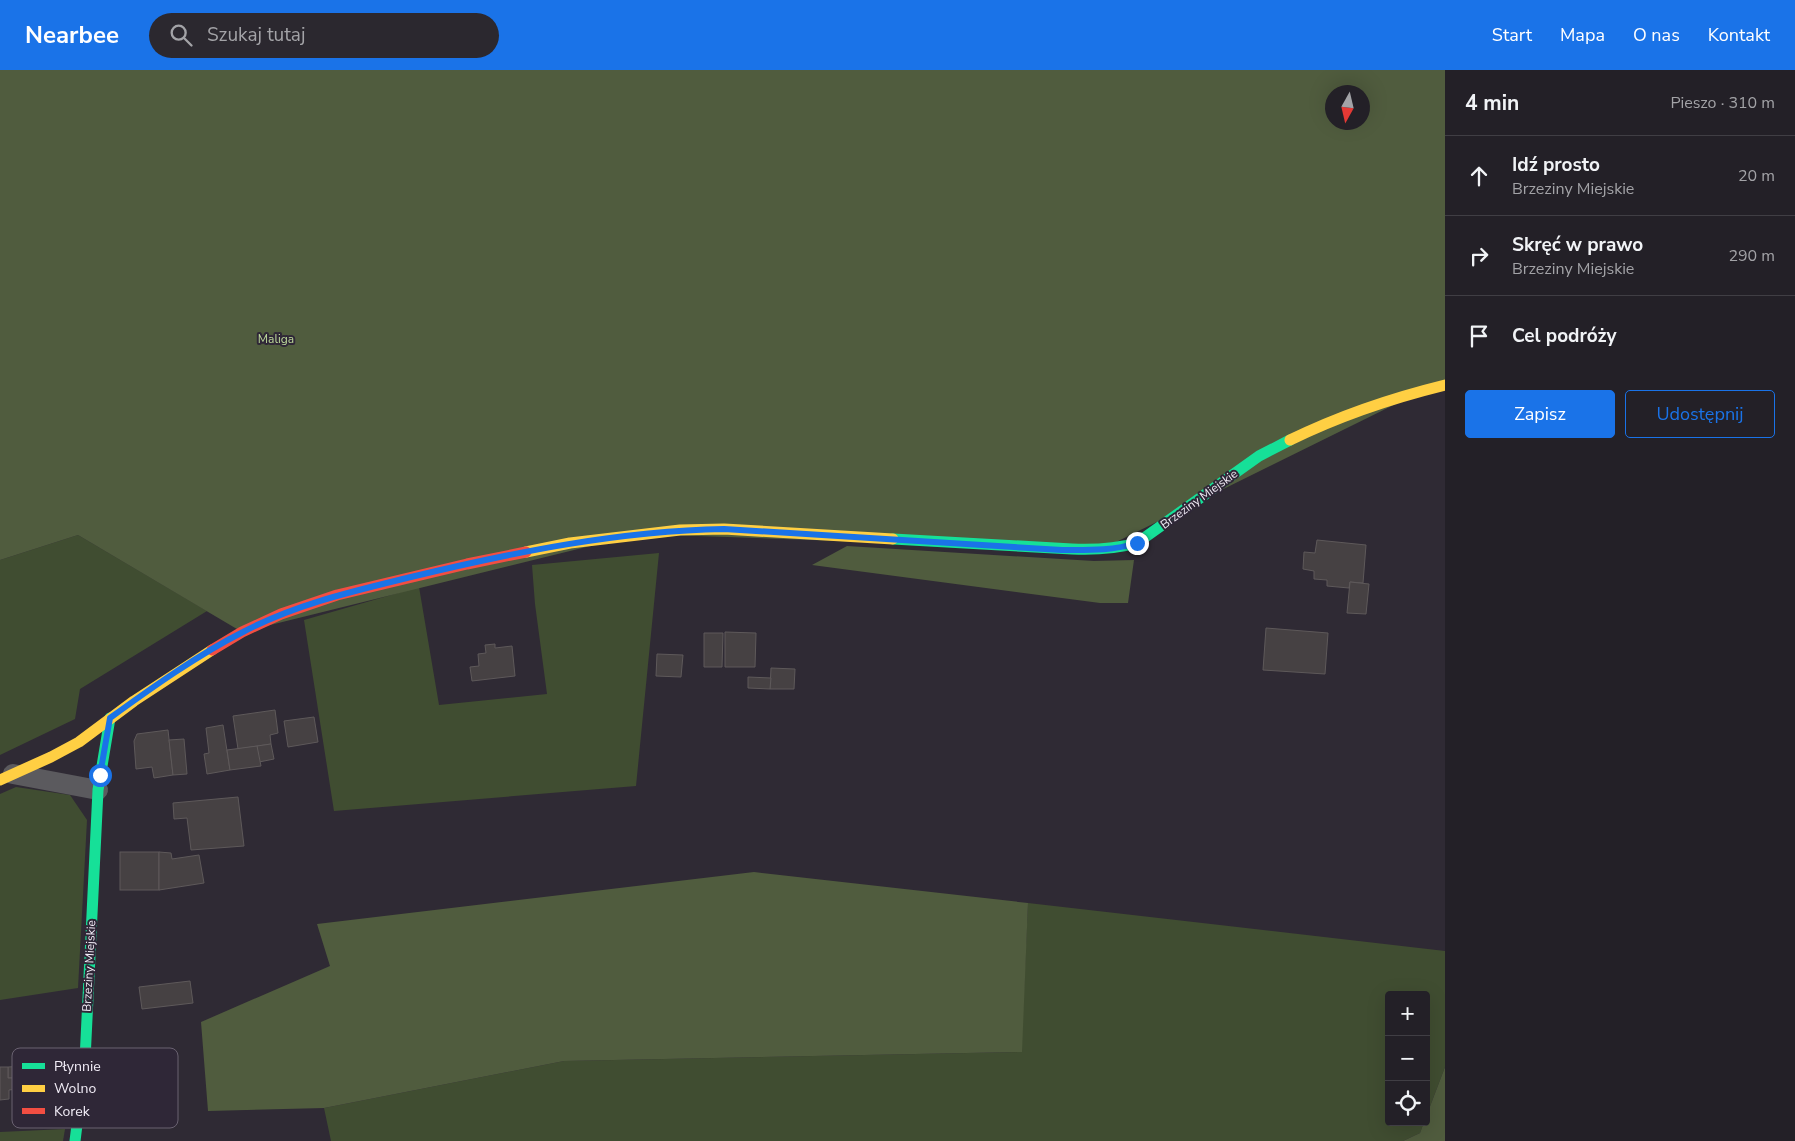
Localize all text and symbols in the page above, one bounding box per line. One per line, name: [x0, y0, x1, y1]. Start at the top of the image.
search box: [149, 13, 499, 58]
text: Nearbee: [25, 19, 119, 51]
icon: search: [167, 21, 195, 49]
text: Szukaj tutaj: [207, 22, 305, 48]
text: Start: [1492, 23, 1532, 47]
text: Mapa: [1560, 23, 1605, 47]
text: O nas: [1633, 23, 1680, 47]
text: Kontakt: [1708, 23, 1770, 47]
north arrow: [1325, 85, 1370, 130]
text: 4 min: [1465, 89, 1519, 117]
text: Pieszo · 310 m: [1670, 92, 1775, 114]
text: Idź prosto: [1512, 152, 1600, 178]
icon: ahead: [1465, 162, 1493, 190]
text: 20 m: [1738, 165, 1775, 187]
text: Brzeziny Miejskie: [1512, 178, 1634, 200]
text: Skręć w prawo: [1512, 232, 1643, 258]
icon: right: [1465, 242, 1493, 270]
text: 290 m: [1728, 245, 1775, 267]
text: Brzeziny Miejskie: [1512, 258, 1634, 280]
icon: arrive: [1465, 322, 1493, 350]
text: Cel podróży: [1512, 323, 1616, 349]
park label: Maliga: [258, 331, 294, 347]
button: Zapisz: [1465, 390, 1615, 438]
button: Udostępnij: [1625, 390, 1775, 438]
street label: Brzeziny Miejskie: [1157, 466, 1241, 532]
route end: [1126, 532, 1149, 555]
route start: [89, 764, 112, 787]
street label: Brzeziny Miejskie: [79, 920, 99, 1012]
map controls: [1385, 991, 1430, 1126]
button: +: [1385, 991, 1430, 1036]
button: −: [1385, 1036, 1430, 1081]
legend: [12, 1048, 178, 1128]
text: Płynnie: [54, 1057, 101, 1076]
text: Wolno: [54, 1079, 96, 1098]
button: locate: [1385, 1081, 1430, 1126]
text: Korek: [54, 1102, 91, 1121]

